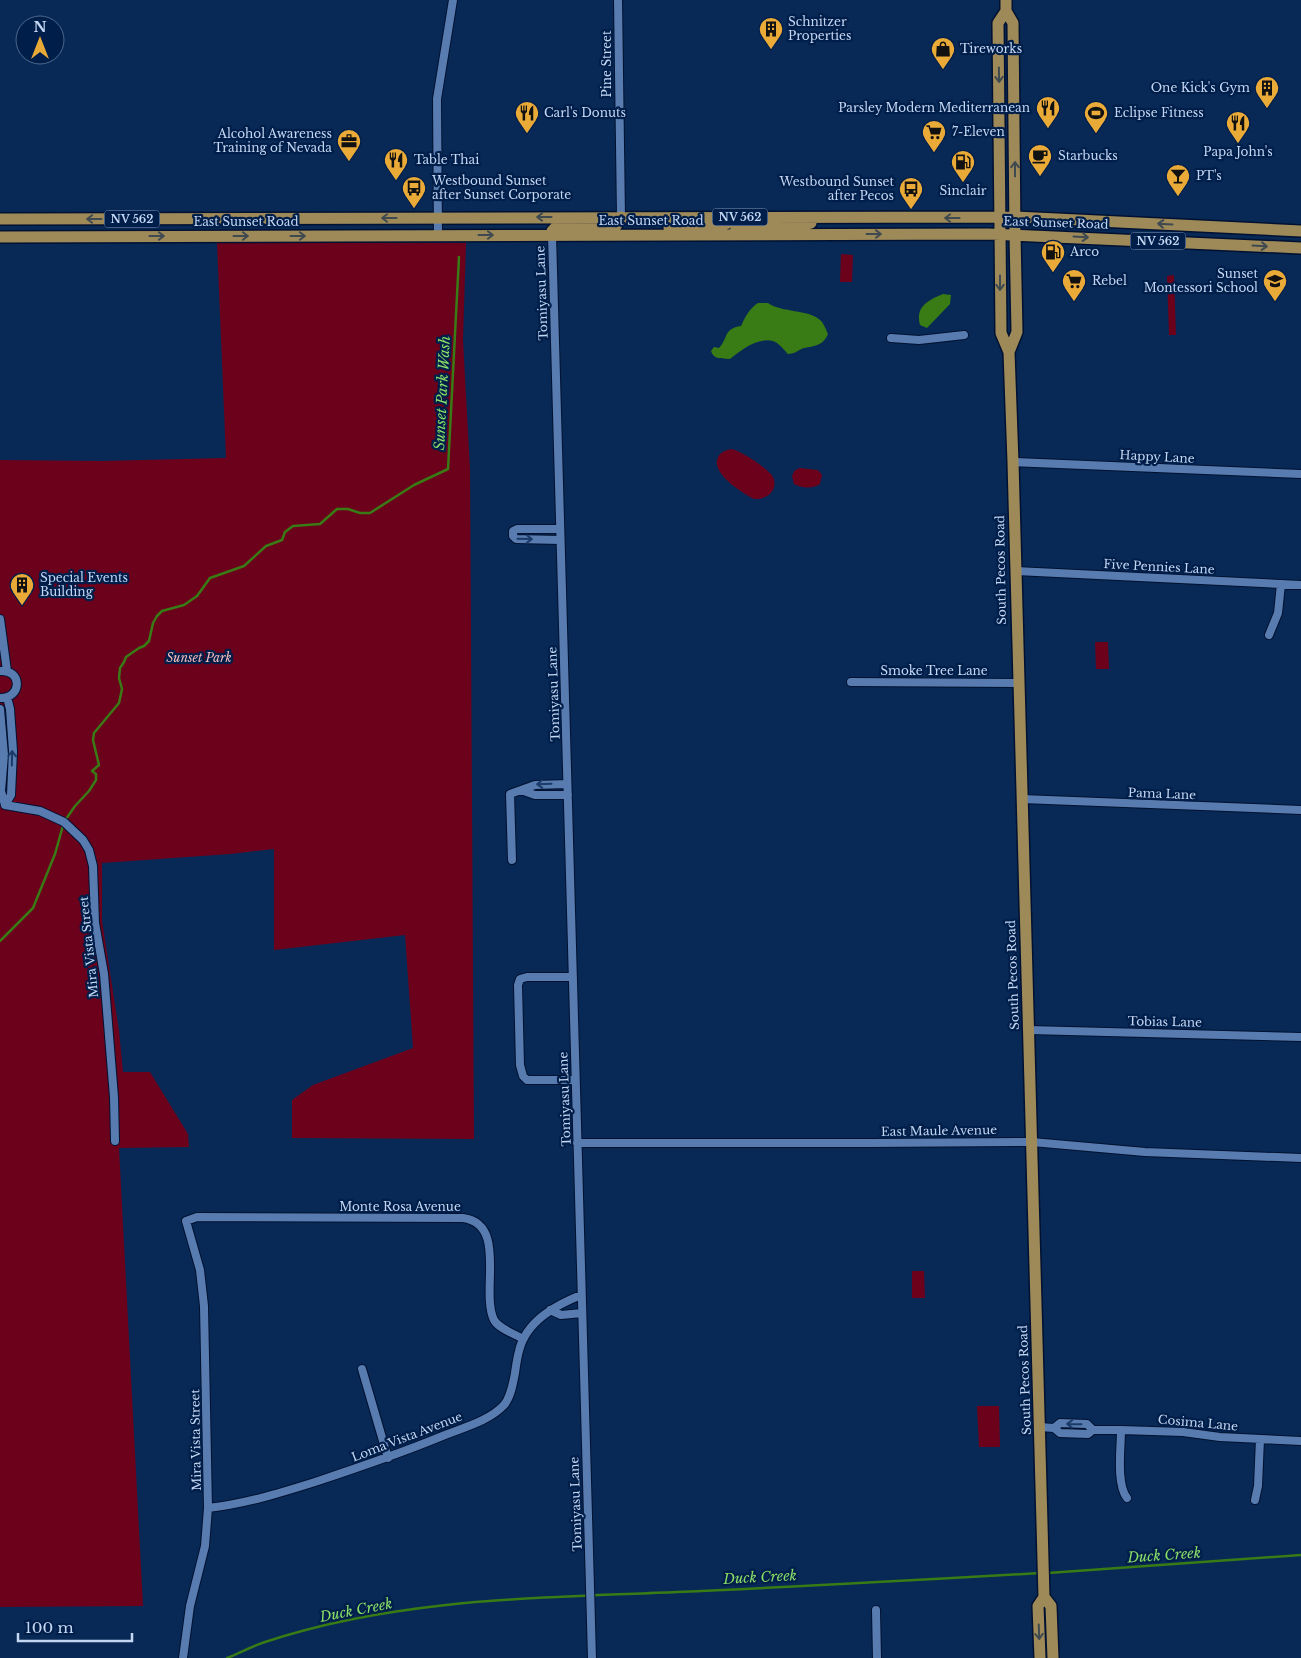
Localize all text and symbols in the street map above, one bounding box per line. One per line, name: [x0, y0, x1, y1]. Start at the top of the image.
place label: Schnitzer Properties: [788, 14, 851, 43]
north arrow: [15, 15, 65, 65]
building icon: Schnitzer Properties: [758, 16, 784, 50]
text: N: [33, 18, 47, 36]
street label: Pine Street: [599, 30, 614, 98]
shop icon: Tireworks: [930, 36, 956, 70]
place label: Tireworks: [960, 41, 1022, 56]
one-way arrow: [994, 66, 1004, 83]
building icon: One Kick's Gym: [1254, 75, 1280, 109]
place label: One Kick's Gym: [1151, 80, 1250, 95]
restaurant icon: Parsley Modern Mediterranean: [1035, 95, 1061, 129]
restaurant icon: Carl's Donuts: [514, 100, 540, 134]
place label: Parsley Modern Mediterranean: [838, 100, 1030, 115]
sports icon: Eclipse Fitness: [1083, 100, 1109, 134]
place label: Carl's Donuts: [544, 105, 626, 120]
place label: Eclipse Fitness: [1114, 105, 1204, 120]
restaurant icon: Papa John's: [1225, 110, 1251, 144]
supermarket icon: 7-Eleven: [921, 119, 947, 153]
place label: 7-Eleven: [952, 124, 1005, 139]
place label: Alcohol Awareness Training of Nevada: [214, 126, 332, 155]
office icon: Alcohol Awareness Training of Nevada: [336, 128, 362, 162]
cafe icon: Starbucks: [1027, 143, 1053, 177]
place label: Papa John's: [1203, 144, 1273, 159]
restaurant icon: Table Thai: [383, 147, 409, 181]
place label: Starbucks: [1058, 148, 1118, 163]
fuel station icon: Sinclair: [950, 149, 976, 183]
place label: Table Thai: [414, 152, 479, 167]
one-way arrow: [1010, 161, 1020, 177]
bar icon: PT's: [1165, 163, 1191, 197]
place label: PT's: [1196, 168, 1222, 183]
place label: Westbound Sunset after Sunset Corporate: [431, 173, 571, 202]
place label: Westbound Sunset after Pecos: [778, 174, 894, 203]
bus stop icon: Westbound Sunset after Sunset Corporate: [401, 175, 427, 209]
bus stop icon: Westbound Sunset after Pecos: [898, 176, 924, 210]
place label: Sinclair: [940, 183, 987, 198]
road number: NV 562: [712, 208, 768, 226]
road number: NV 562: [104, 210, 160, 228]
one-way arrow: [536, 212, 552, 222]
one-way arrow: [381, 213, 398, 223]
street label: East Sunset Road: [598, 213, 704, 228]
one-way arrow: [944, 213, 960, 223]
street label: East Sunset Road: [1003, 213, 1109, 232]
one-way arrow: [86, 214, 102, 224]
street label: East Sunset Road: [193, 214, 299, 229]
one-way arrow: [1157, 220, 1173, 229]
one-way arrow: [865, 229, 881, 239]
one-way arrow: [478, 230, 494, 240]
one-way arrow: [149, 231, 165, 241]
one-way arrow: [232, 231, 249, 241]
one-way arrow: [290, 231, 306, 241]
road number: NV 562: [1130, 232, 1186, 250]
one-way arrow: [1072, 233, 1088, 242]
fuel station icon: Arco: [1040, 239, 1066, 273]
one-way arrow: [1252, 241, 1268, 250]
place label: Arco: [1069, 244, 1099, 259]
street label: Tomiyasu Lane: [532, 245, 551, 341]
place label: Sunset Montessori School: [1144, 266, 1258, 295]
supermarket icon: Rebel: [1061, 268, 1087, 302]
school or university icon: Sunset Montessori School: [1262, 268, 1288, 302]
place label: Rebel: [1092, 273, 1127, 288]
one-way arrow: [995, 274, 1005, 290]
water label: Sunset Park Wash: [430, 335, 454, 451]
street label: Happy Lane: [1119, 447, 1195, 466]
street label: South Pecos Road: [992, 515, 1009, 625]
one-way arrow: [516, 534, 532, 544]
street label: Five Pennies Lane: [1103, 556, 1215, 577]
place label: Special Events Building: [40, 570, 128, 599]
building icon: Special Events Building: [9, 572, 35, 606]
street label: Tomiyasu Lane: [544, 646, 563, 742]
park label: Sunset Park: [166, 650, 232, 665]
street label: Smoke Tree Lane: [880, 663, 988, 678]
one-way arrow: [8, 750, 17, 766]
one-way arrow: [536, 780, 552, 789]
street label: Pama Lane: [1128, 785, 1196, 802]
street label: Mira Vista Street: [76, 895, 101, 998]
street label: South Pecos Road: [1003, 920, 1022, 1030]
street label: Tobias Lane: [1128, 1013, 1202, 1030]
street label: Tomiyasu Lane: [555, 1051, 574, 1147]
street label: East Maule Avenue: [881, 1122, 997, 1139]
street label: Monte Rosa Avenue: [339, 1199, 461, 1214]
street label: South Pecos Road: [1015, 1325, 1034, 1435]
street label: Mira Vista Street: [187, 1389, 204, 1491]
street label: Loma Vista Avenue: [349, 1408, 464, 1465]
street label: Cosima Lane: [1157, 1412, 1239, 1433]
one-way arrow: [1066, 1419, 1082, 1429]
street label: Tomiyasu Lane: [566, 1456, 585, 1552]
water label: Duck Creek: [1126, 1543, 1201, 1567]
water label: Duck Creek: [722, 1566, 797, 1588]
water label: Duck Creek: [317, 1594, 394, 1626]
scale bar: [18, 1610, 131, 1642]
text: 100 m: [25, 1618, 74, 1637]
one-way arrow: [1034, 1624, 1044, 1640]

